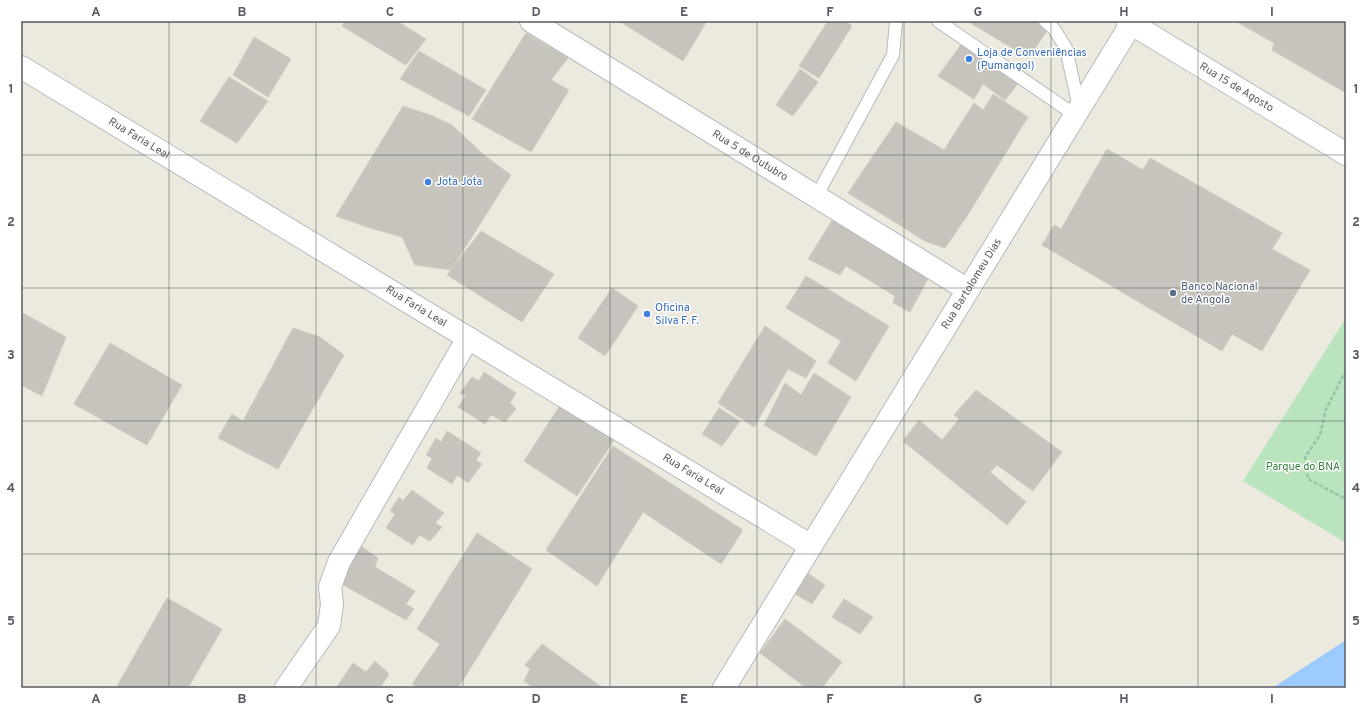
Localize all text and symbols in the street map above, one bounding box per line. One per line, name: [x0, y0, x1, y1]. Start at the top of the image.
text: A: [91, 5, 101, 21]
text: B: [238, 5, 247, 21]
text: C: [386, 5, 394, 21]
text: D: [531, 5, 541, 21]
text: E: [680, 5, 688, 21]
text: F: [826, 5, 834, 21]
text: G: [974, 5, 983, 21]
text: H: [1119, 5, 1129, 21]
text: I: [1270, 5, 1274, 21]
place label: Loja de Conveniências (Pumangol): [977, 46, 1087, 73]
marker: Loja de Conveniências (Pumangol): [964, 54, 974, 64]
street label: Rua 15 de Agosto: [1197, 60, 1276, 115]
text: 1: [8, 82, 14, 98]
text: 1: [1353, 82, 1359, 98]
street label: Rua Faria Leal: [106, 115, 172, 162]
street label: Rua 5 de Outubro: [709, 127, 790, 184]
place label: Jota Jota: [436, 175, 483, 189]
marker: Jota Jota: [423, 177, 433, 187]
text: 2: [7, 215, 15, 231]
text: 2: [1352, 215, 1360, 231]
street label: Rua Bartolomeu Dias: [939, 236, 1005, 332]
place label: Banco Nacional de Angola: [1181, 280, 1258, 307]
street label: Rua Faria Leal: [383, 283, 449, 330]
marker: Banco Nacional de Angola: [1168, 288, 1178, 298]
place label: Oficina Silva F. F.: [655, 301, 699, 328]
marker: Oficina Silva F. F.: [642, 309, 652, 319]
text: 3: [7, 348, 15, 364]
text: 3: [1352, 348, 1360, 364]
street label: Rua Faria Leal: [660, 451, 726, 498]
park label: Parque do BNA: [1266, 460, 1340, 474]
text: 4: [7, 481, 15, 497]
text: 4: [1352, 481, 1360, 497]
text: 5: [7, 614, 15, 630]
text: 5: [1352, 614, 1360, 630]
text: A: [91, 692, 101, 708]
text: B: [238, 692, 247, 708]
text: C: [386, 692, 394, 708]
text: D: [531, 692, 541, 708]
text: E: [680, 692, 688, 708]
text: F: [826, 692, 834, 708]
text: G: [974, 692, 983, 708]
text: H: [1119, 692, 1129, 708]
text: I: [1270, 692, 1274, 708]

